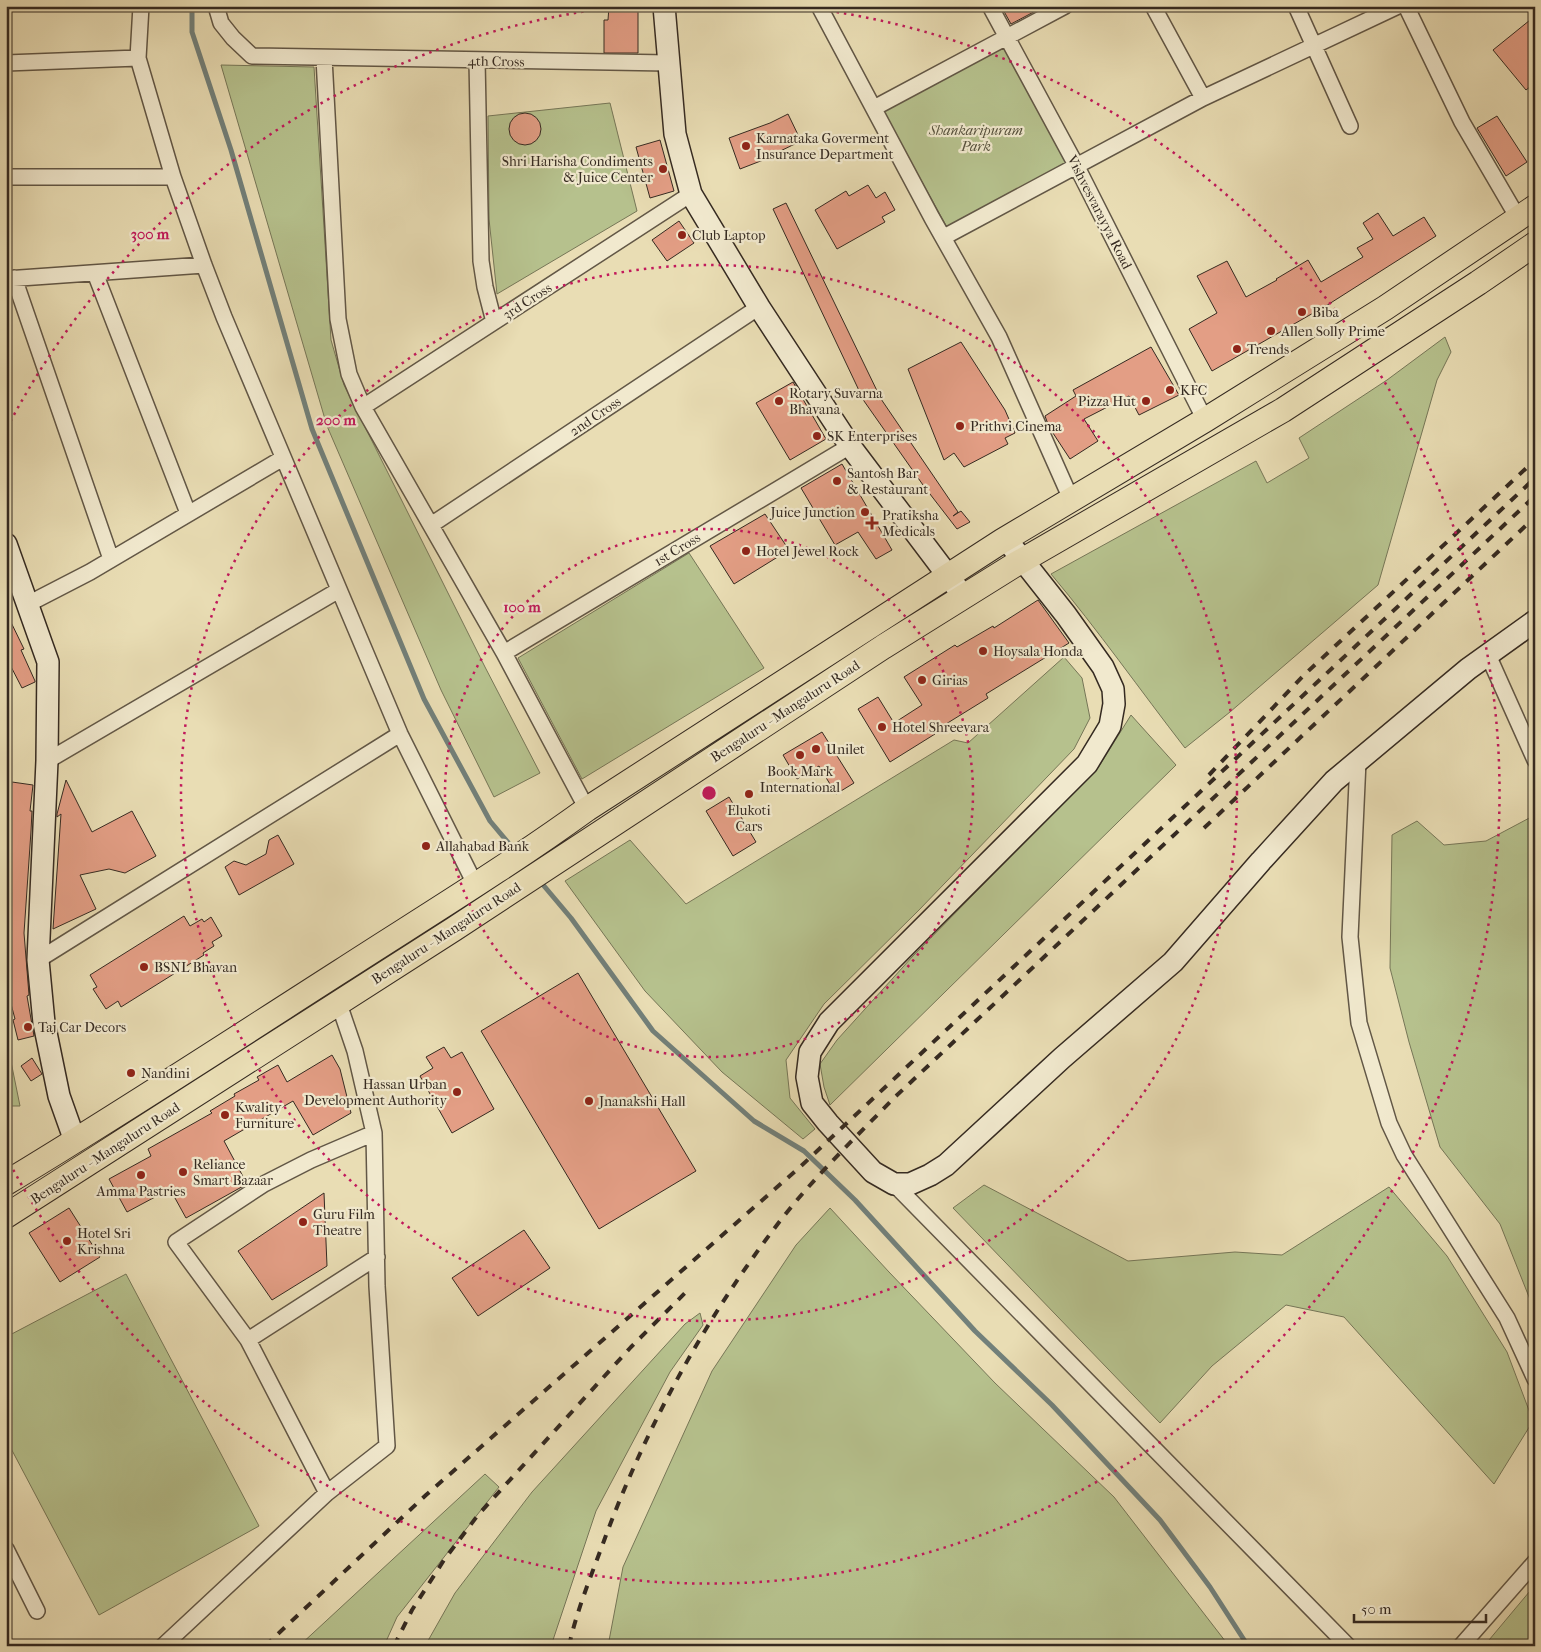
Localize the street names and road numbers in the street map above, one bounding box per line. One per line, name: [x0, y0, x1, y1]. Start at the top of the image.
street label: 4th Cross: [467, 53, 525, 70]
street label: Vishvesvarayya Road: [1063, 151, 1136, 272]
street label: 3rd Cross: [500, 279, 555, 323]
street label: 2nd Cross: [566, 393, 624, 440]
street label: 1st Cross: [651, 529, 703, 570]
street label: Bengaluru - Mangaluru Road: [707, 657, 863, 766]
street label: Bengaluru - Mangaluru Road: [368, 879, 524, 988]
street label: Bengaluru - Mangaluru Road: [27, 1099, 183, 1208]

